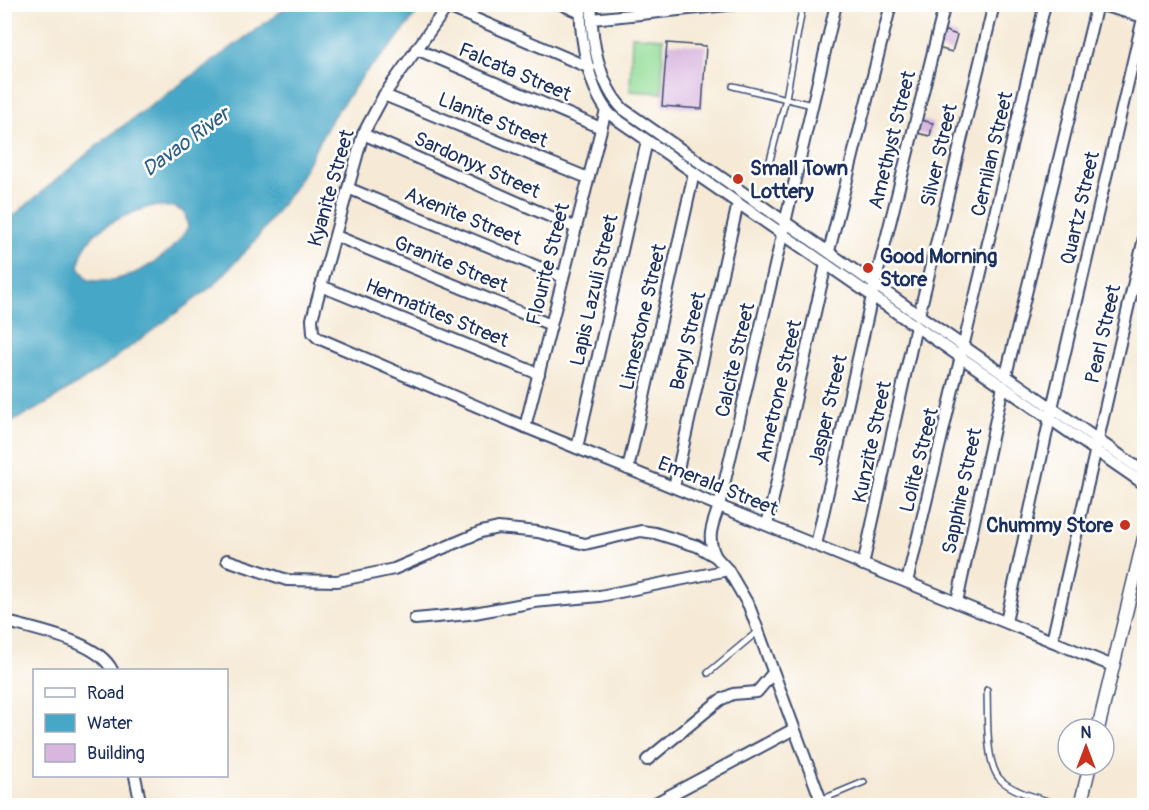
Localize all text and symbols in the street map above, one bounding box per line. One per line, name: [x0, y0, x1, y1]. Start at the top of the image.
street label: Falcata Street: [455, 37, 576, 107]
street label: Amethyst Street: [863, 67, 922, 212]
street label: Llanite Street: [434, 87, 552, 154]
street label: Cernilan Street: [965, 88, 1019, 219]
water label: Davao River: [137, 100, 237, 183]
street label: Silver Street: [915, 100, 963, 209]
street label: Kyanite Street: [302, 126, 360, 249]
street label: Sardonyx Street: [410, 126, 545, 204]
street label: Quartz Street: [1055, 148, 1105, 267]
place label: Small Town Lottery: [750, 156, 848, 204]
marker: Small Town Lottery: [731, 172, 745, 186]
street label: Axenite Street: [401, 181, 526, 251]
street label: Flourite Street: [521, 200, 575, 328]
street label: Lapis Lazuli Street: [564, 211, 624, 368]
street label: Granite Street: [390, 230, 512, 299]
street label: Limestone Street: [614, 241, 672, 393]
place label: Good Morning Store: [880, 244, 997, 292]
marker: Good Morning Store: [861, 261, 875, 275]
street label: Hermatites Street: [362, 273, 513, 353]
street label: Pearl Street: [1079, 281, 1127, 386]
street label: Beryl Street: [665, 288, 712, 393]
street label: Calcite Street: [710, 299, 761, 420]
street label: Ametrone Street: [750, 316, 808, 465]
street label: Jasper Street: [803, 351, 853, 468]
street label: Kunzite Street: [847, 378, 897, 505]
street label: Lolite Street: [894, 404, 944, 515]
street label: Sapphire Street: [936, 425, 988, 556]
street label: Emerald Street: [654, 451, 783, 522]
place label: Chummy Store: [986, 513, 1114, 538]
marker: Chummy Store: [1118, 518, 1132, 532]
legend: [33, 669, 228, 777]
text: Road: [87, 682, 124, 705]
text: Water: [87, 712, 133, 735]
north arrow: [1056, 717, 1116, 777]
text: N: [1081, 723, 1092, 743]
text: Building: [87, 742, 145, 765]

